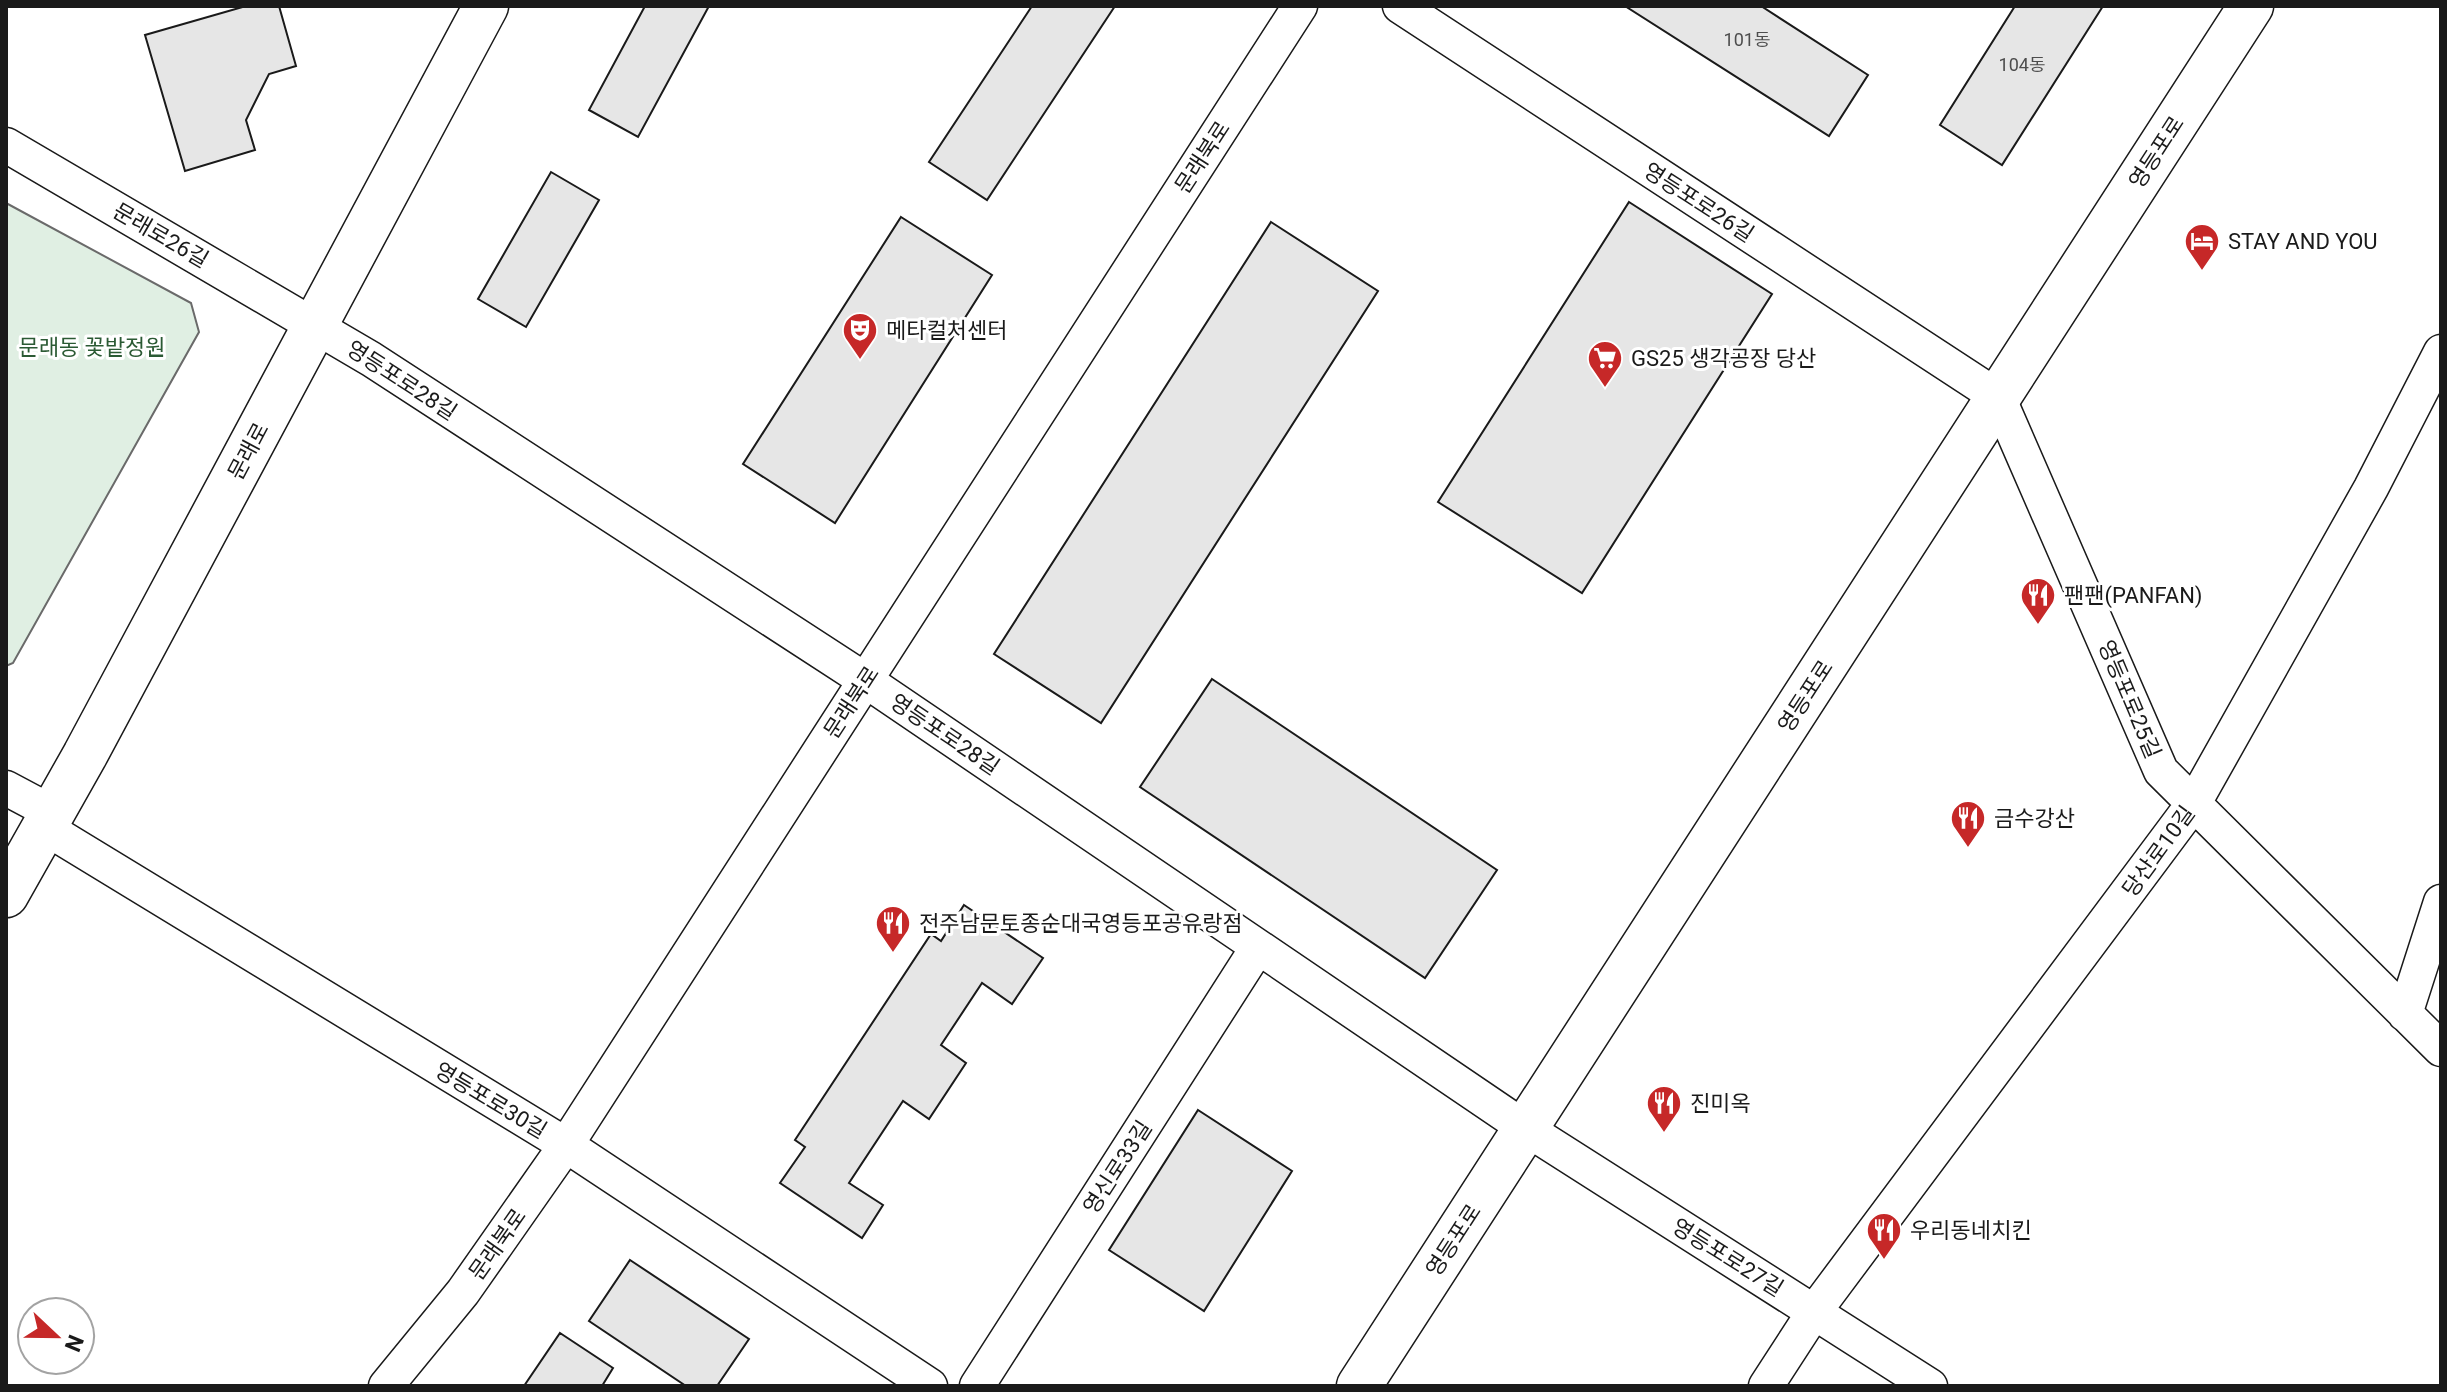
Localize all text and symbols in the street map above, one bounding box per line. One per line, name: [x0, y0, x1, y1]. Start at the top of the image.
house number: 101동: [1724, 29, 1770, 50]
house number: 104동: [1999, 54, 2045, 75]
street label: 영등포로: [2124, 112, 2189, 193]
street label: 문래북로: [1170, 117, 1235, 198]
street label: 영등포로26길: [1639, 158, 1758, 247]
street label: 문래로26길: [109, 198, 213, 273]
hotel icon: STAY AND YOU: [2183, 222, 2221, 272]
place label: STAY AND YOU: [2228, 229, 2378, 254]
theatre icon: 메타컬처센터: [841, 311, 879, 361]
place label: 메타컬처센터: [886, 318, 1007, 343]
park label: 문래동 꽃밭정원: [18, 335, 166, 360]
street label: 영등포로28길: [342, 336, 461, 425]
supermarket icon: GS25 생각공장 당산: [1586, 339, 1624, 389]
place label: GS25 생각공장 당산: [1631, 346, 1816, 371]
street label: 문래로: [223, 419, 274, 484]
restaurant icon: 팬팬(PANFAN): [2019, 576, 2057, 626]
place label: 팬팬(PANFAN): [2064, 583, 2203, 609]
street label: 영등포로25길: [2093, 636, 2166, 762]
street label: 영등포로: [1773, 656, 1838, 737]
street label: 문래북로: [819, 662, 884, 743]
street label: 영등포로28길: [886, 689, 1004, 780]
restaurant icon: 금수강산: [1949, 799, 1987, 849]
street label: 당산로10길: [2117, 801, 2200, 901]
place label: 금수강산: [1994, 806, 2075, 831]
restaurant icon: 전주남문토종순대국영등포공유랑점: [874, 904, 912, 954]
place label: 전주남문토종순대국영등포공유랑점: [919, 911, 1243, 936]
street label: 영등포로30길: [430, 1057, 551, 1144]
restaurant icon: 진미옥: [1645, 1084, 1683, 1134]
place label: 진미옥: [1690, 1091, 1751, 1116]
street label: 영신로33길: [1078, 1116, 1157, 1218]
street label: 영등포로: [1421, 1200, 1486, 1281]
street label: 문래북로: [464, 1204, 531, 1285]
restaurant icon: 우리동네치킨: [1865, 1211, 1903, 1261]
street label: 영등포로27길: [1668, 1213, 1788, 1301]
place label: 우리동네치킨: [1910, 1218, 2031, 1243]
north arrow: [16, 1296, 96, 1376]
text: N: [60, 1331, 89, 1355]

